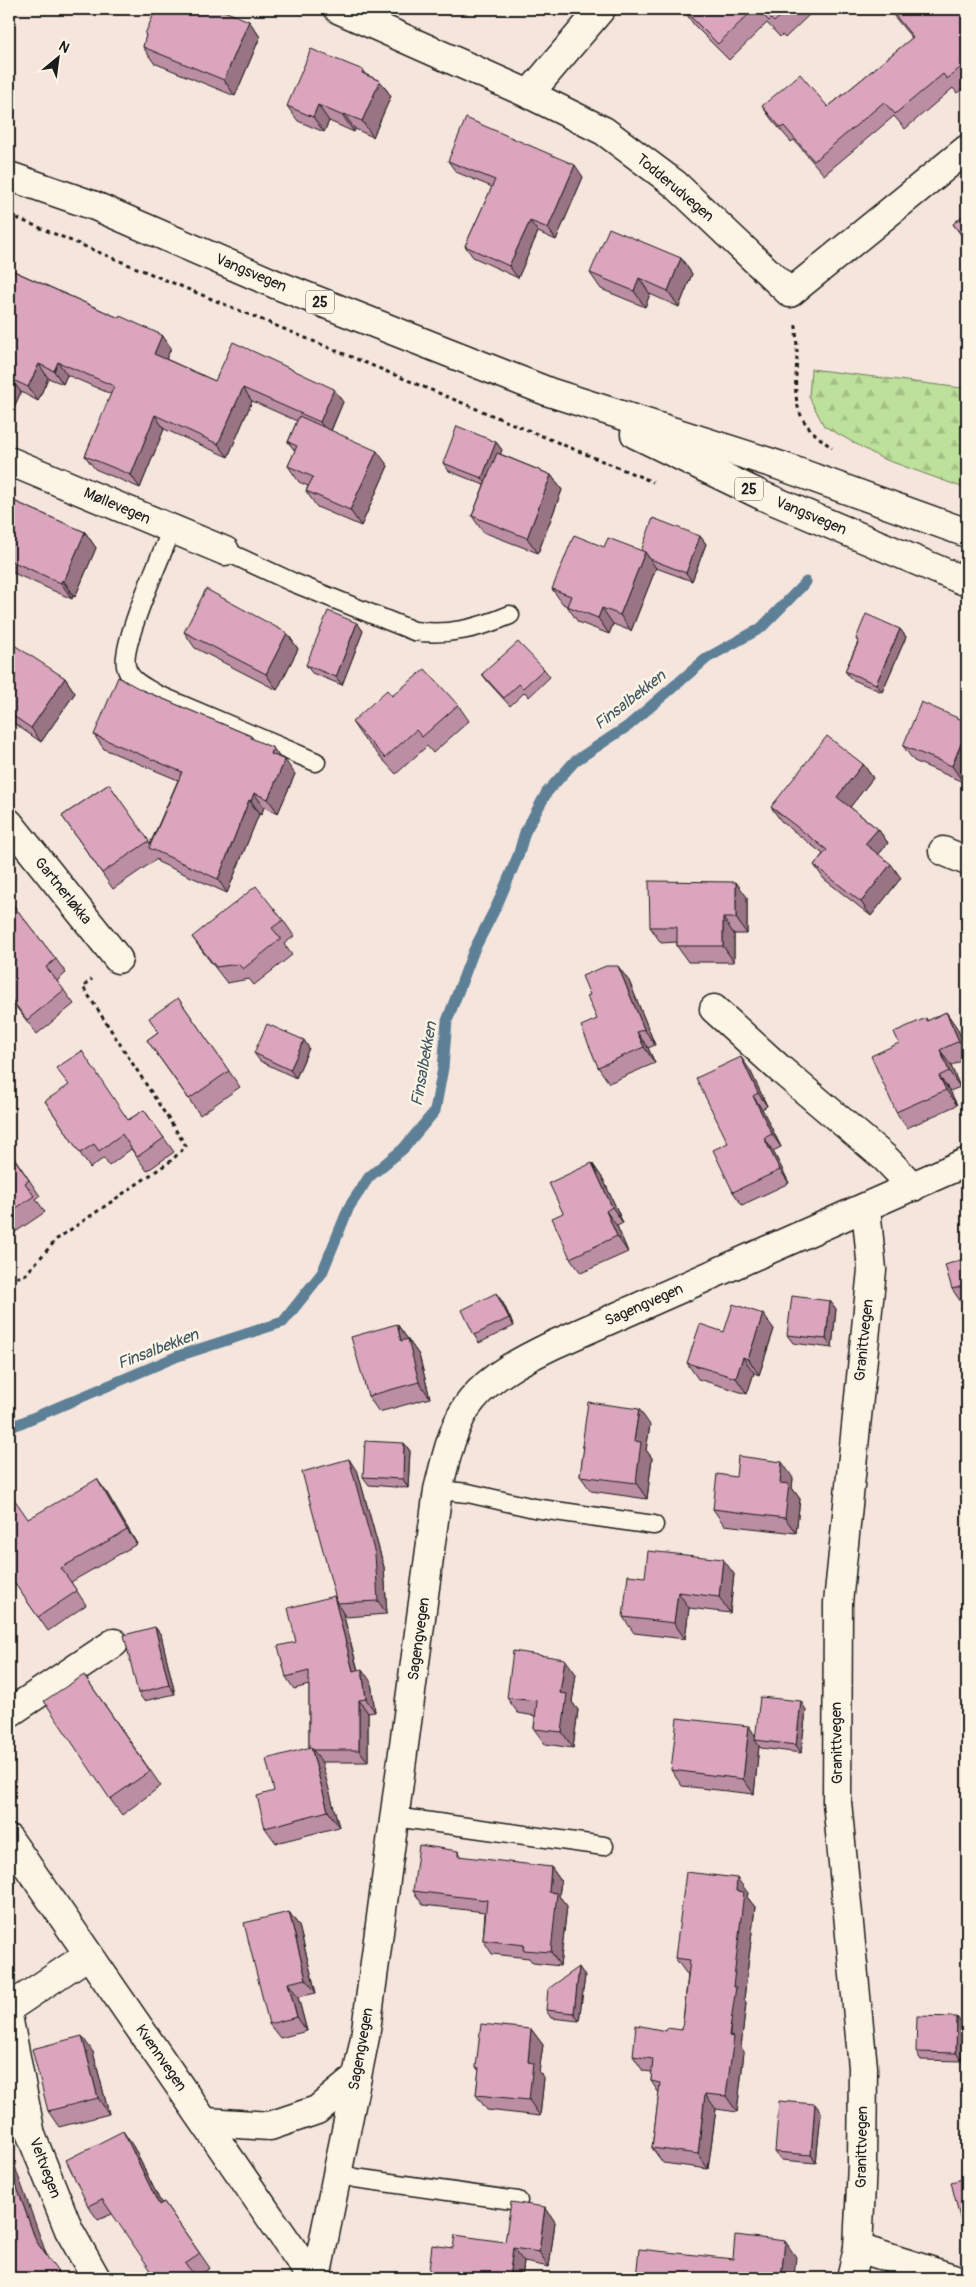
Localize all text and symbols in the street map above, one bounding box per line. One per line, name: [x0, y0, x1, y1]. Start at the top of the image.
north arrow: [32, 32, 82, 82]
text: N: [56, 37, 72, 57]
street label: Todderudvegen: [632, 150, 718, 226]
street label: Vangsvegen: [213, 249, 289, 297]
road number: 25: [306, 290, 334, 314]
road number: 25: [735, 478, 763, 500]
street label: Møllevegen: [81, 483, 153, 529]
street label: Vangsvegen: [773, 492, 849, 540]
water label: Finsalbekken: [590, 665, 670, 734]
street label: Gartnerløkka: [30, 854, 96, 928]
water label: Finsalbekken: [407, 1019, 441, 1108]
street label: Sagengvegen: [602, 1279, 686, 1331]
street label: Granittvegen: [850, 1298, 878, 1382]
water label: Finsalbekken: [115, 1324, 202, 1374]
street label: Sagengvegen: [404, 1596, 434, 1682]
street label: Granittvegen: [827, 1702, 847, 1784]
street label: Sagengvegen: [344, 2006, 378, 2092]
street label: Kvennvegen: [131, 2021, 191, 2095]
street label: Granittvegen: [852, 2106, 872, 2188]
street label: Veltvegen: [25, 2135, 65, 2201]

